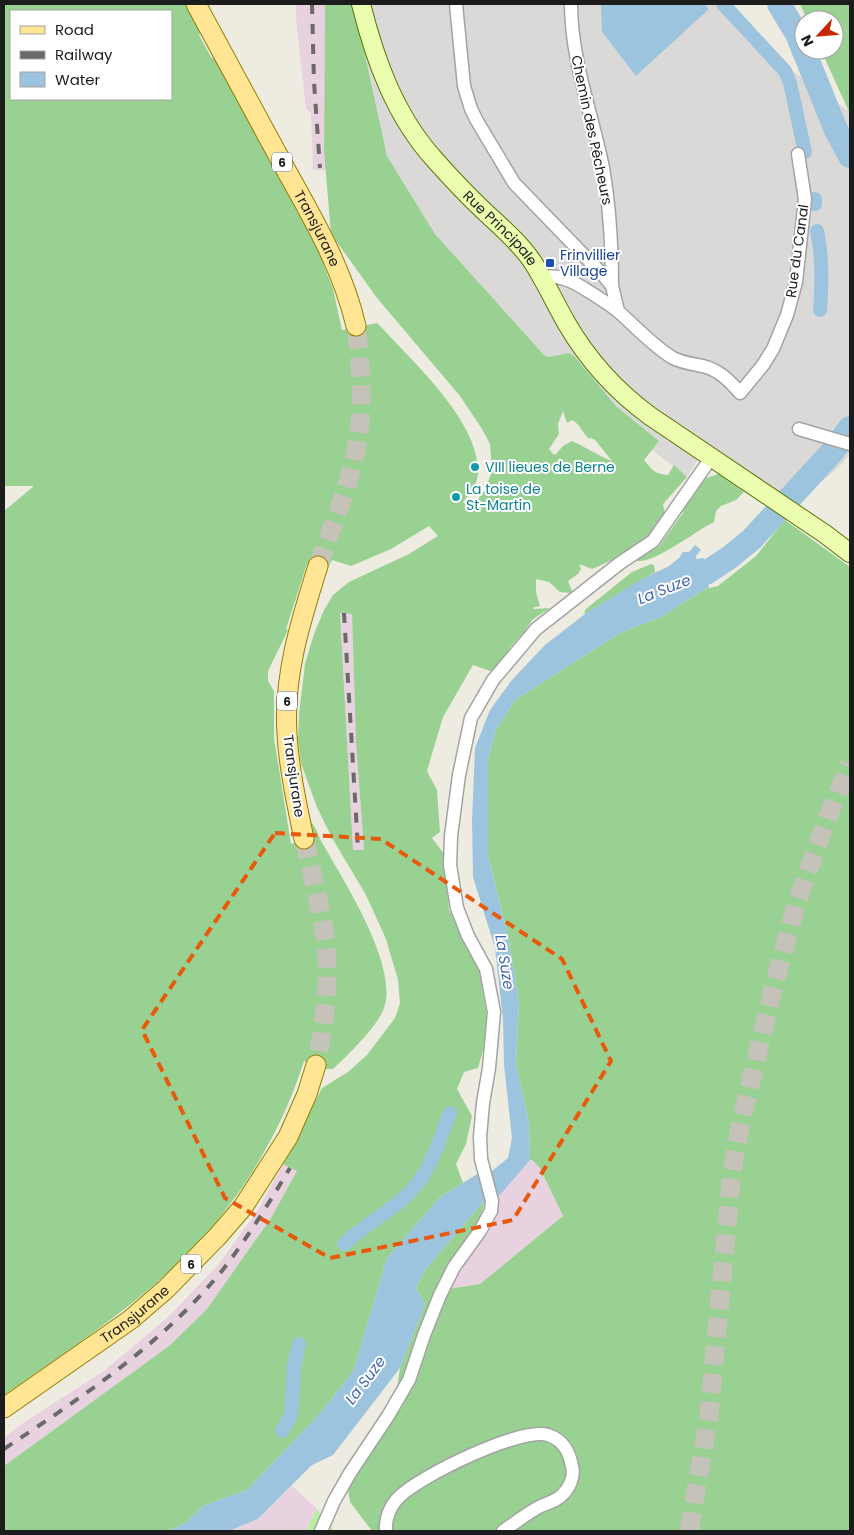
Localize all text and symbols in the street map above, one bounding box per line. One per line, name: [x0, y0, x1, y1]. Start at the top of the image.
legend: [10, 10, 172, 100]
north arrow: [794, 10, 844, 60]
text: Road: [55, 19, 94, 40]
text: N: [796, 32, 819, 50]
text: Railway: [55, 44, 113, 65]
street label: Chemin des Pêcheurs: [566, 53, 618, 207]
text: Water: [55, 69, 101, 90]
road number: 6: [272, 152, 292, 172]
street label: Rue Principale: [459, 186, 543, 270]
street label: Transjurane: [289, 187, 345, 270]
street label: Rue du Canal: [781, 203, 813, 299]
place label: Frinvillier Village: [560, 245, 620, 281]
marker: Frinvillier Village: [544, 257, 556, 269]
place label: VIII lieues de Berne: [485, 457, 615, 477]
marker: VIII lieues de Berne: [469, 461, 481, 473]
place label: La toise de St-Martin: [466, 479, 541, 515]
marker: La toise de St-Martin: [450, 491, 462, 503]
water label: La Suze: [634, 569, 694, 609]
road number: 6: [277, 691, 297, 710]
street label: Transjurane: [278, 733, 310, 819]
water label: La Suze: [490, 933, 520, 991]
road number: 6: [181, 1254, 201, 1274]
street label: Transjurane: [96, 1280, 174, 1348]
water label: La Suze: [340, 1352, 390, 1408]

